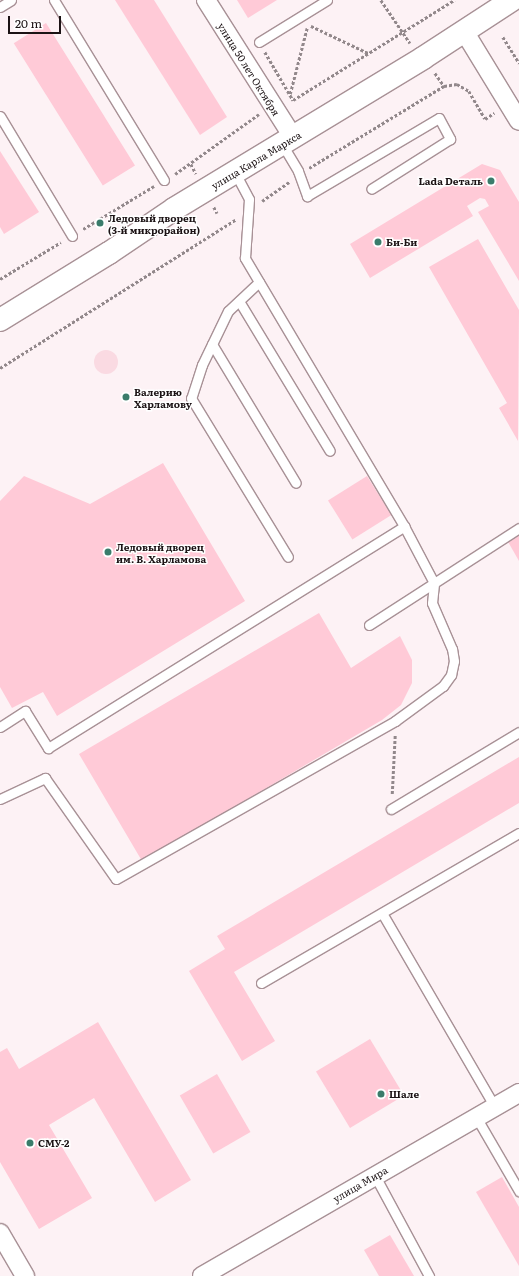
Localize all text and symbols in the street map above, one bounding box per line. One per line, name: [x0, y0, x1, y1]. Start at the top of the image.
scale bar: [10, 8, 63, 34]
text: 20 m: [15, 14, 42, 32]
street label: улица 50 лет Октября: [215, 20, 283, 118]
street label: улица Карла Маркса: [209, 128, 303, 192]
place label: Lada Dеталь: [418, 175, 483, 187]
marker: Lada Dеталь: [486, 176, 496, 186]
place label: Ледовый дворец (3-й микрорайон): [108, 211, 200, 234]
marker: Ледовый дворец (3-й микрорайон): [95, 218, 105, 228]
place label: Би-Би: [386, 236, 417, 248]
marker: Би-Би: [373, 237, 383, 247]
place label: Валерию Харламову: [134, 385, 192, 408]
marker: Валерию Харламову: [121, 392, 131, 402]
place label: Ледовый дворец им. В. Харламова: [116, 540, 206, 564]
marker: Ледовый дворец им. В. Харламова: [103, 547, 113, 557]
place label: Шале: [389, 1088, 419, 1100]
marker: Шале: [376, 1089, 386, 1099]
place label: СМУ-2: [38, 1137, 69, 1149]
marker: СМУ-2: [25, 1138, 35, 1148]
street label: улица Мира: [331, 1164, 389, 1204]

